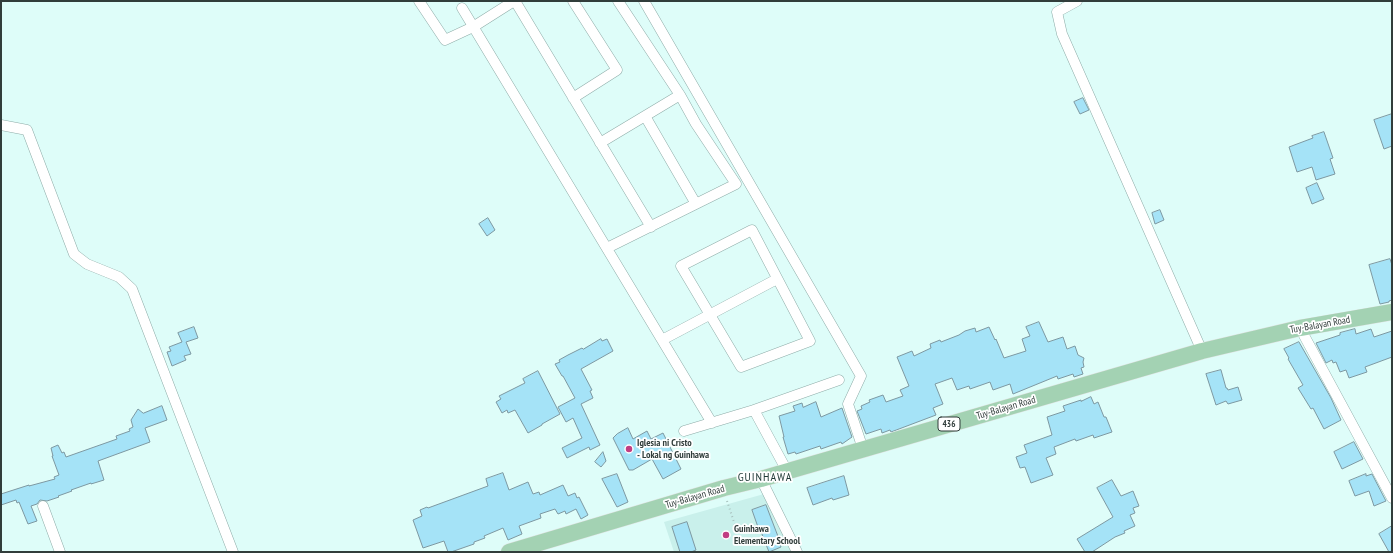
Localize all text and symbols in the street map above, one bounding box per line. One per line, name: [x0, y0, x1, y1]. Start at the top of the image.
street label: Tuy-Balayan Road: [1289, 314, 1351, 336]
street label: Tuy-Balayan Road: [975, 394, 1037, 422]
road number: 436: [938, 417, 960, 431]
place label: Iglesia ni Cristo - Lokal ng Guinhawa: [637, 437, 709, 460]
marker: Iglesia ni Cristo - Lokal ng Guinhawa: [624, 444, 634, 454]
district label: GUINHAWA: [738, 471, 792, 485]
street label: Tuy-Balayan Road: [664, 483, 726, 511]
place label: Guinhawa Elementary School: [734, 523, 800, 546]
marker: Guinhawa Elementary School: [721, 530, 731, 540]

